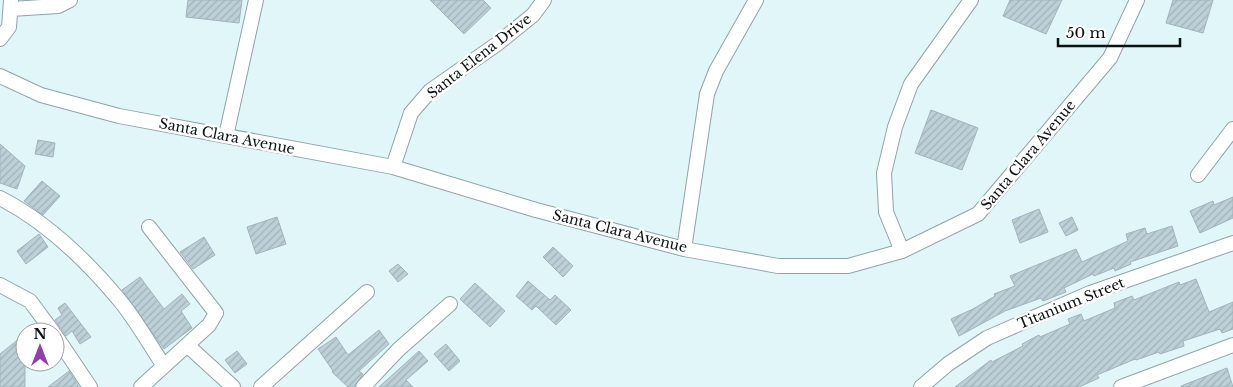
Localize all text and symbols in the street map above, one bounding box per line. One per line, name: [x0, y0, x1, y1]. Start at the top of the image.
street label: Santa Elena Drive: [423, 10, 535, 102]
scale bar: [1058, 15, 1180, 47]
text: 50 m: [1066, 23, 1106, 42]
street label: Santa Clara Avenue: [977, 96, 1079, 214]
street label: Santa Clara Avenue: [158, 114, 296, 158]
street label: Santa Clara Avenue: [551, 206, 689, 256]
street label: Titanium Street: [1015, 273, 1128, 333]
north arrow: [15, 322, 65, 372]
text: N: [33, 325, 47, 343]

